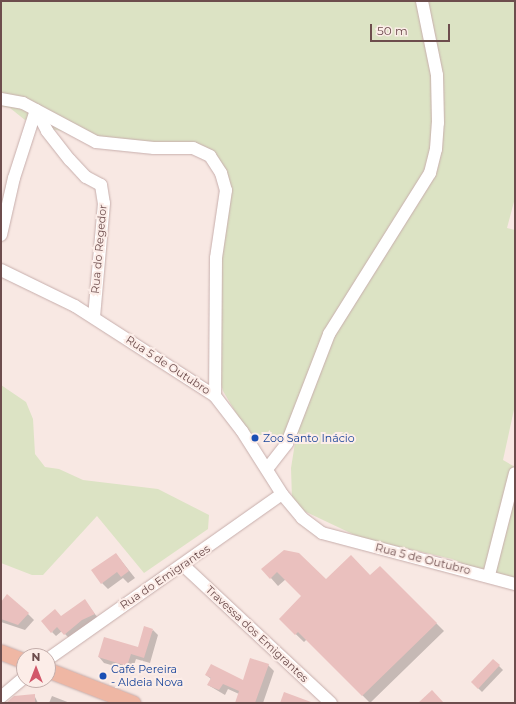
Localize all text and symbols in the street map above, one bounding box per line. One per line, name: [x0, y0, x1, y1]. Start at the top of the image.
scale bar: [372, 16, 452, 42]
text: 50 m: [377, 23, 408, 38]
street label: Rua do Regedor: [89, 204, 109, 294]
street label: Rua 5 de Outubro: [123, 333, 213, 397]
place label: Zoo Santo Inácio: [263, 431, 355, 445]
marker: Zoo Santo Inácio: [250, 433, 260, 443]
street label: Rua 5 de Outubro: [374, 541, 472, 577]
street label: Rua do Emigrantes: [118, 542, 212, 612]
street label: Travessa dos Emigrantes: [203, 583, 311, 685]
north arrow: [16, 648, 56, 688]
text: N: [32, 650, 40, 664]
place label: Café Pereira - Aldeia Nova: [111, 663, 183, 689]
marker: Café Pereira - Aldeia Nova: [98, 671, 108, 681]

